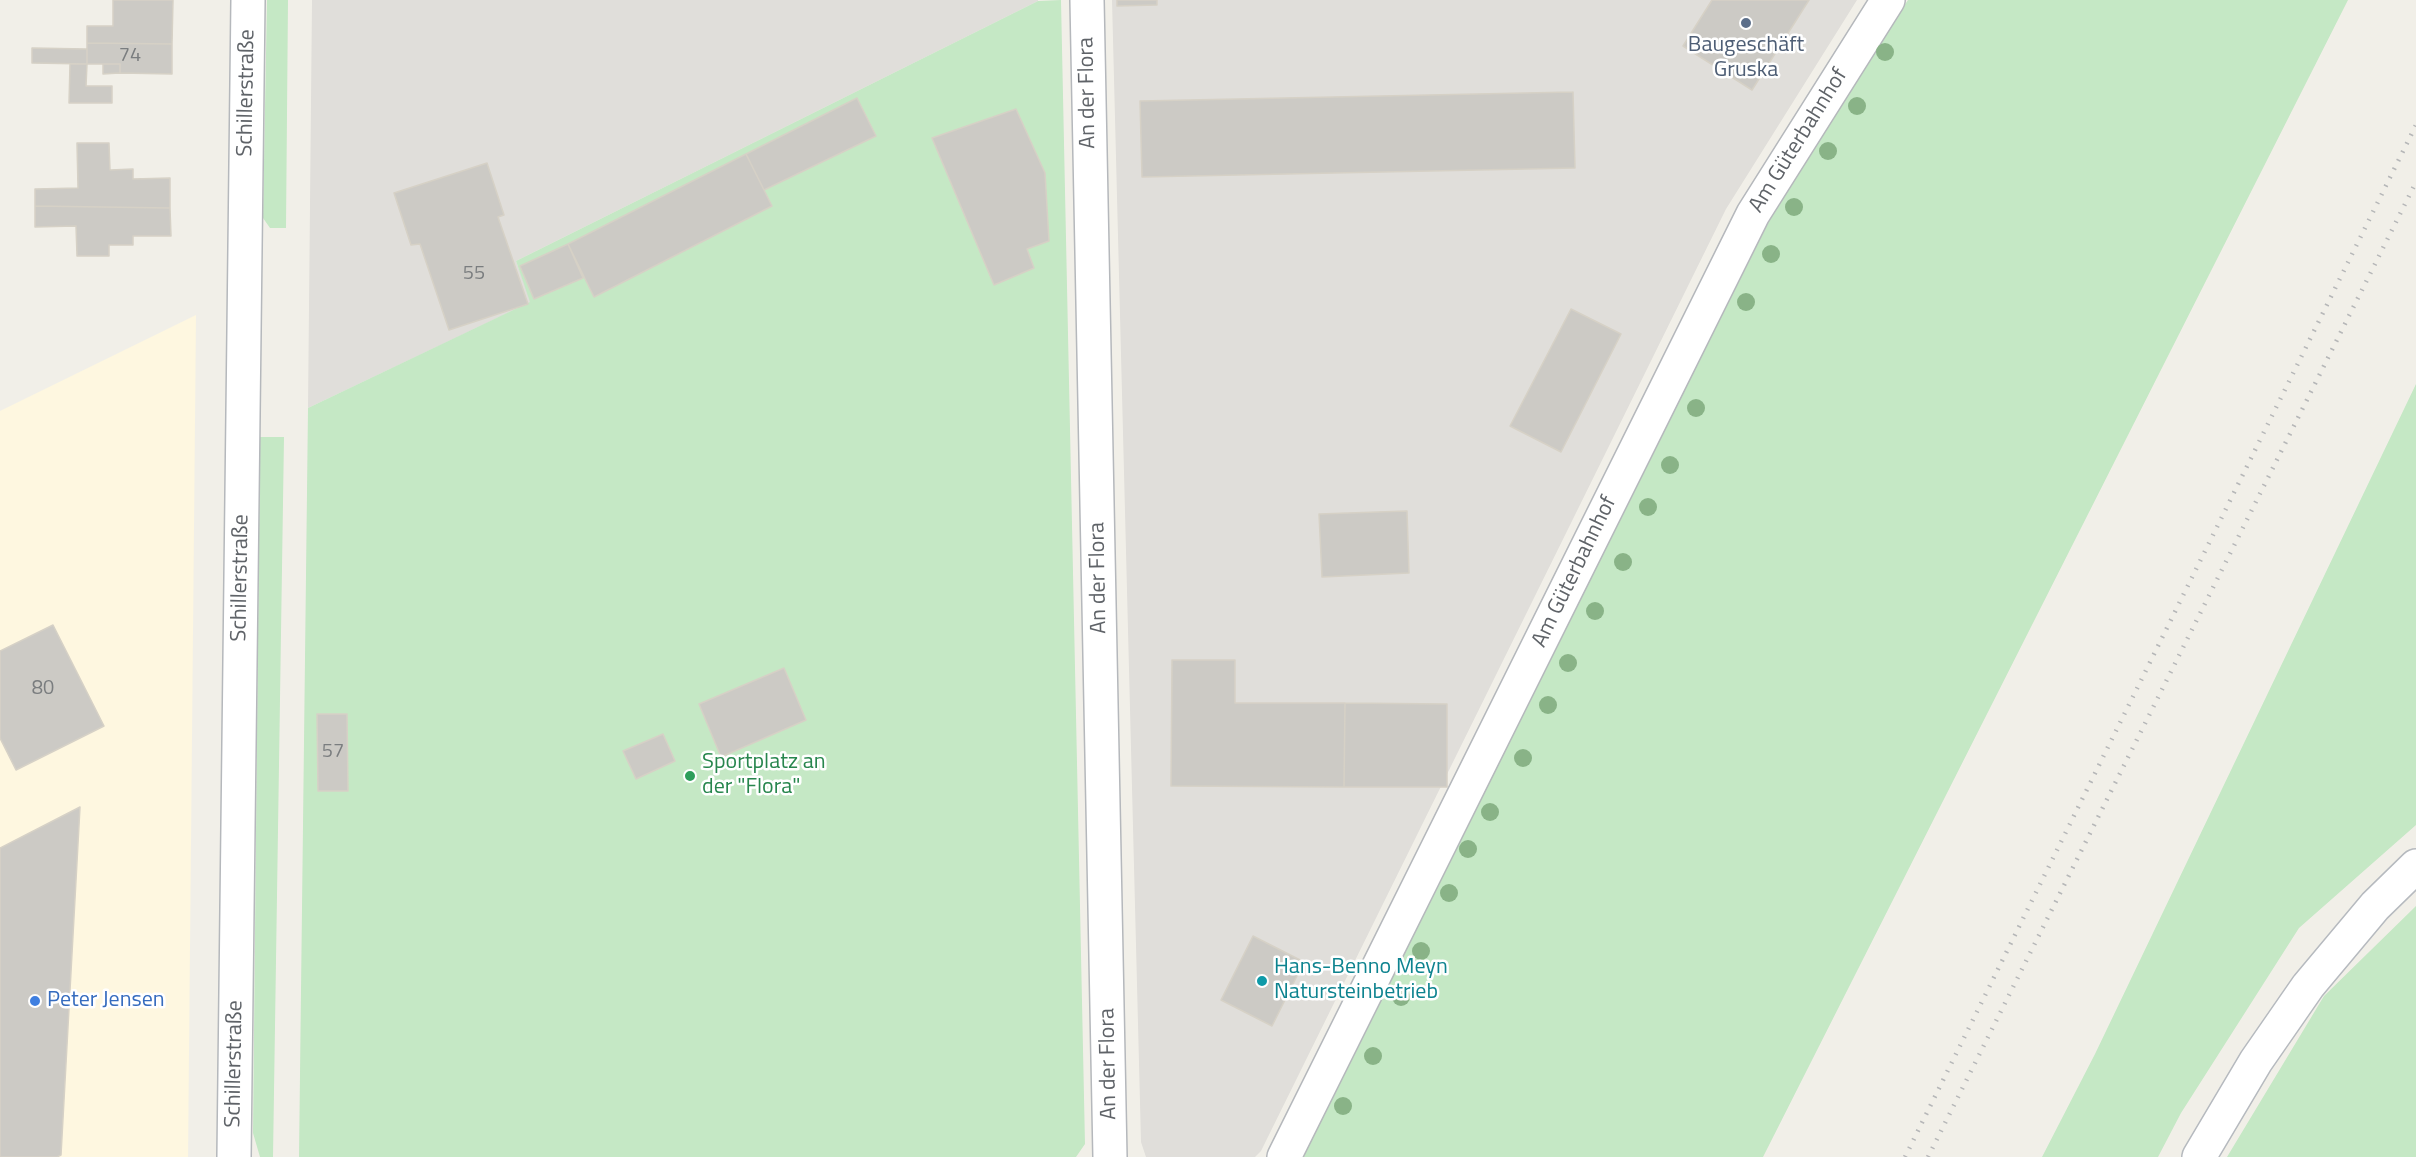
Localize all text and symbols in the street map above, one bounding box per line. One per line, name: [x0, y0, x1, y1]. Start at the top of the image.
marker: Baugeschäft Gruska: [1739, 16, 1753, 30]
street label: Schillerstraße: [233, 29, 261, 157]
place label: Baugeschäft Gruska: [1688, 33, 1804, 84]
street label: An der Flora: [1074, 37, 1102, 149]
house number: 74: [119, 44, 141, 68]
street label: Am Güterbahnhof: [1744, 64, 1854, 218]
house number: 55: [463, 262, 485, 286]
street label: Am Güterbahnhof: [1527, 492, 1623, 652]
street label: Schillerstraße: [227, 514, 255, 642]
street label: An der Flora: [1085, 522, 1113, 634]
house number: 80: [32, 677, 54, 701]
house number: 57: [322, 740, 344, 764]
place label: Sportplatz an der "Flora": [702, 750, 826, 802]
marker: Sportplatz an der "Flora": [683, 769, 697, 783]
place label: Hans-Benno Meyn Natursteinbetrieb: [1274, 955, 1448, 1006]
marker: Hans-Benno Meyn Natursteinbetrieb: [1255, 974, 1269, 988]
place label: Peter Jensen: [47, 988, 165, 1014]
marker: Peter Jensen: [28, 994, 42, 1008]
street label: Schillerstraße: [221, 1000, 249, 1128]
street label: An der Flora: [1095, 1008, 1123, 1120]

